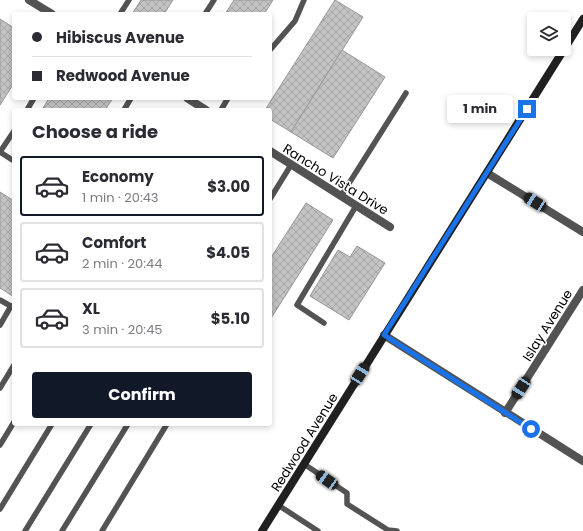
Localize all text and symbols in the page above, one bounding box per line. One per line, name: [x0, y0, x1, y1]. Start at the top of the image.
map controls: [527, 12, 571, 56]
button: layers: [527, 12, 571, 56]
text: Hibiscus Avenue: [56, 27, 184, 48]
text: Redwood Avenue: [56, 65, 190, 86]
callout: 1 min: [447, 95, 513, 123]
text: 1 min: [463, 99, 497, 118]
route end: [518, 100, 536, 118]
text: Choose a ride: [32, 119, 158, 144]
street label: Rancho Vista Drive: [279, 139, 392, 220]
text: Economy: [82, 166, 154, 187]
icon: car: [34, 168, 70, 204]
text: $3.00: [207, 176, 250, 197]
text: 1 min · 20:43: [82, 188, 158, 207]
car: [522, 191, 548, 213]
text: Comfort: [82, 232, 146, 253]
icon: car: [34, 234, 70, 270]
text: $4.05: [206, 242, 250, 263]
text: 2 min · 20:44: [82, 254, 162, 273]
street label: Islay Avenue: [518, 286, 577, 365]
text: XL: [82, 298, 100, 319]
icon: car: [34, 300, 70, 336]
text: $5.10: [211, 308, 250, 329]
text: 3 min · 20:45: [82, 320, 162, 339]
car: [349, 361, 371, 387]
button: Confirm: [32, 372, 252, 418]
car: [509, 375, 533, 401]
street label: Redwood Avenue: [266, 389, 342, 495]
route start: [522, 420, 540, 438]
car: [314, 468, 340, 492]

